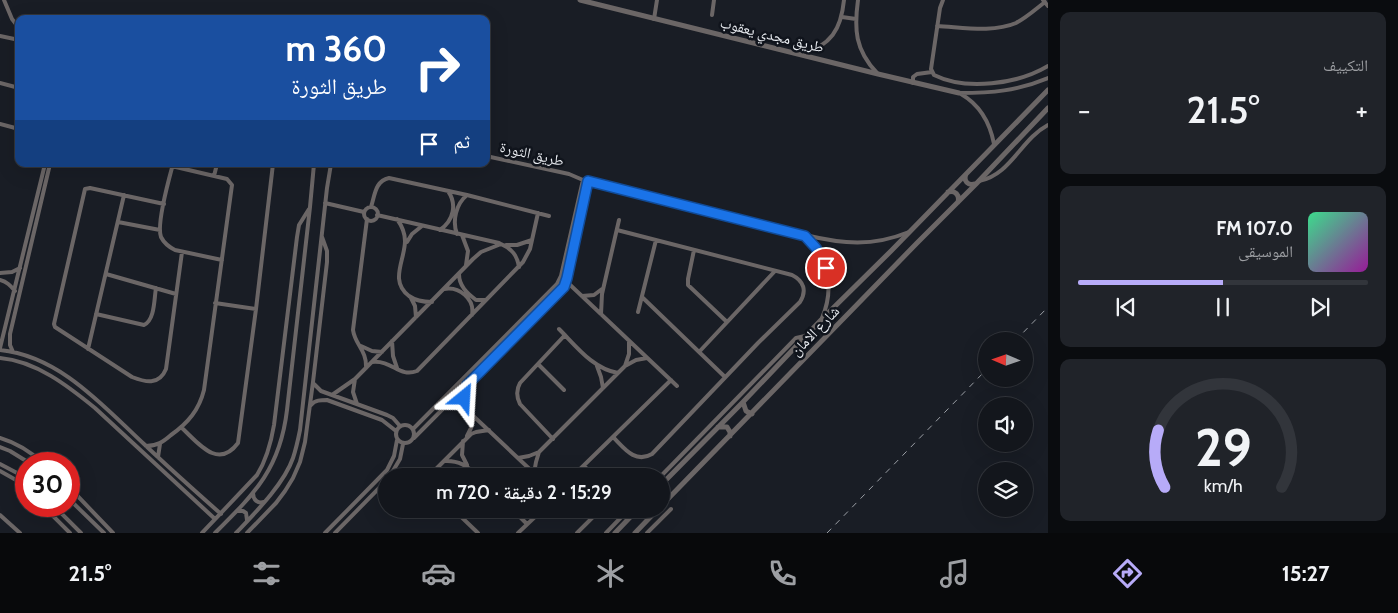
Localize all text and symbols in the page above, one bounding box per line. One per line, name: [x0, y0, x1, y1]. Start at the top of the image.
street label: طريق مجدي يعقوب: [717, 13, 826, 59]
text: 360 m: [285, 27, 387, 70]
icon: right: [405, 35, 470, 100]
text: التكييف: [1323, 56, 1368, 75]
text: طريق الثورة: [291, 73, 387, 100]
text: 21.5°: [1186, 86, 1260, 133]
text: −: [1078, 93, 1090, 127]
text: +: [1356, 93, 1368, 127]
icon: arrive: [415, 130, 443, 158]
text: ثم: [453, 130, 470, 153]
street label: طريق الثورة: [498, 138, 566, 171]
text: 107.0 FM: [1216, 217, 1293, 240]
text: الموسيقى: [1238, 242, 1293, 261]
pin: [805, 247, 847, 289]
icon: arrive: [812, 254, 840, 282]
icon: previous: [1112, 293, 1140, 321]
icon: pause: [1209, 293, 1237, 321]
icon: next: [1306, 293, 1334, 321]
street label: شارع الامان: [787, 302, 844, 360]
north arrow: [978, 332, 1032, 388]
map controls: [978, 332, 1033, 517]
position arrow: [437, 371, 489, 423]
button: sound: [978, 397, 1033, 452]
text: 29: [1195, 416, 1251, 479]
speed limit sign: 30: [15, 452, 80, 517]
button: layers: [978, 462, 1033, 517]
text: km/h: [1203, 475, 1243, 496]
text: 15:29 · 2 دقيقة · 720 m: [436, 481, 612, 504]
icon: filters: [249, 556, 284, 591]
icon: car: [421, 556, 456, 591]
icon: climate: [593, 556, 628, 591]
icon: phone: [765, 556, 800, 591]
icon: music: [937, 556, 972, 591]
icon: directions: [1110, 556, 1145, 591]
text: 21.5°: [69, 560, 111, 587]
text: 15:27: [1282, 560, 1329, 587]

